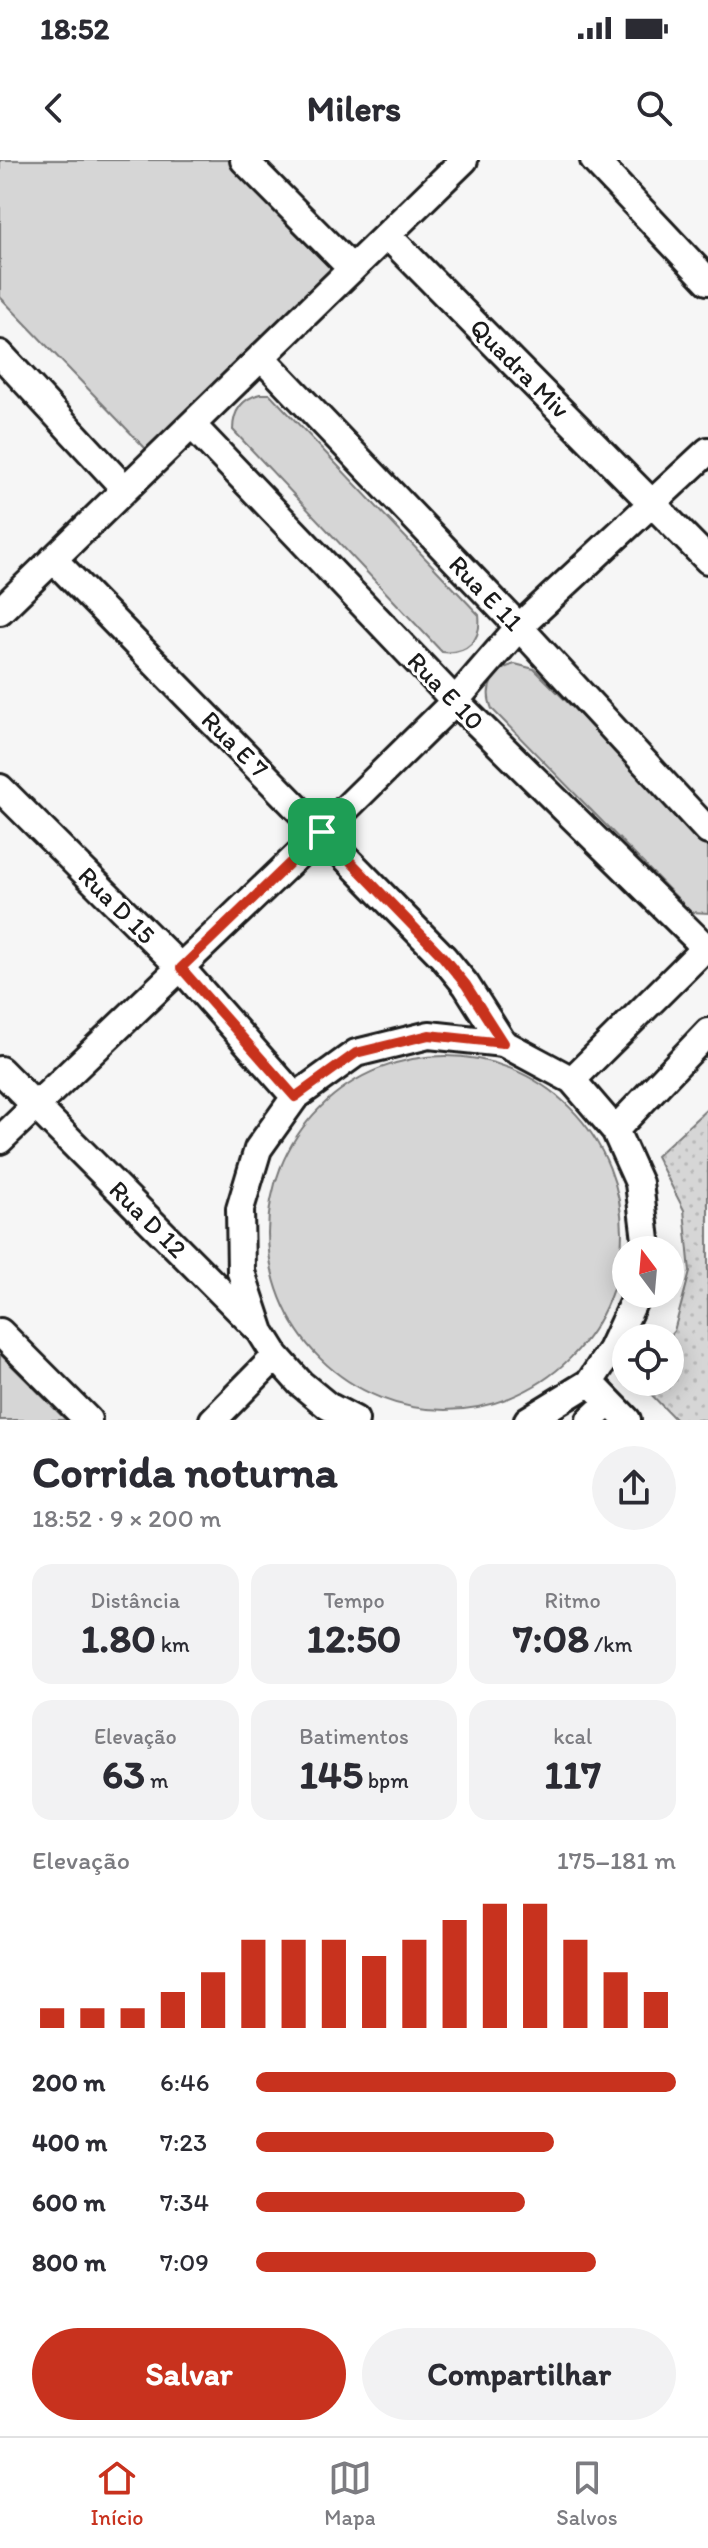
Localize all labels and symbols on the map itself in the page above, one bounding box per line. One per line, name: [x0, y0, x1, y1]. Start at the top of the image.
street label: Quadra Miv: [463, 311, 577, 425]
street label: Rua E 11: [442, 548, 530, 638]
street label: Rua E 10: [401, 645, 491, 737]
street label: Rua E 7: [195, 704, 275, 784]
pin: [288, 798, 356, 866]
street label: Rua D 15: [71, 859, 163, 951]
street label: Rua D 12: [102, 1173, 194, 1265]
north arrow: [612, 1236, 684, 1308]

